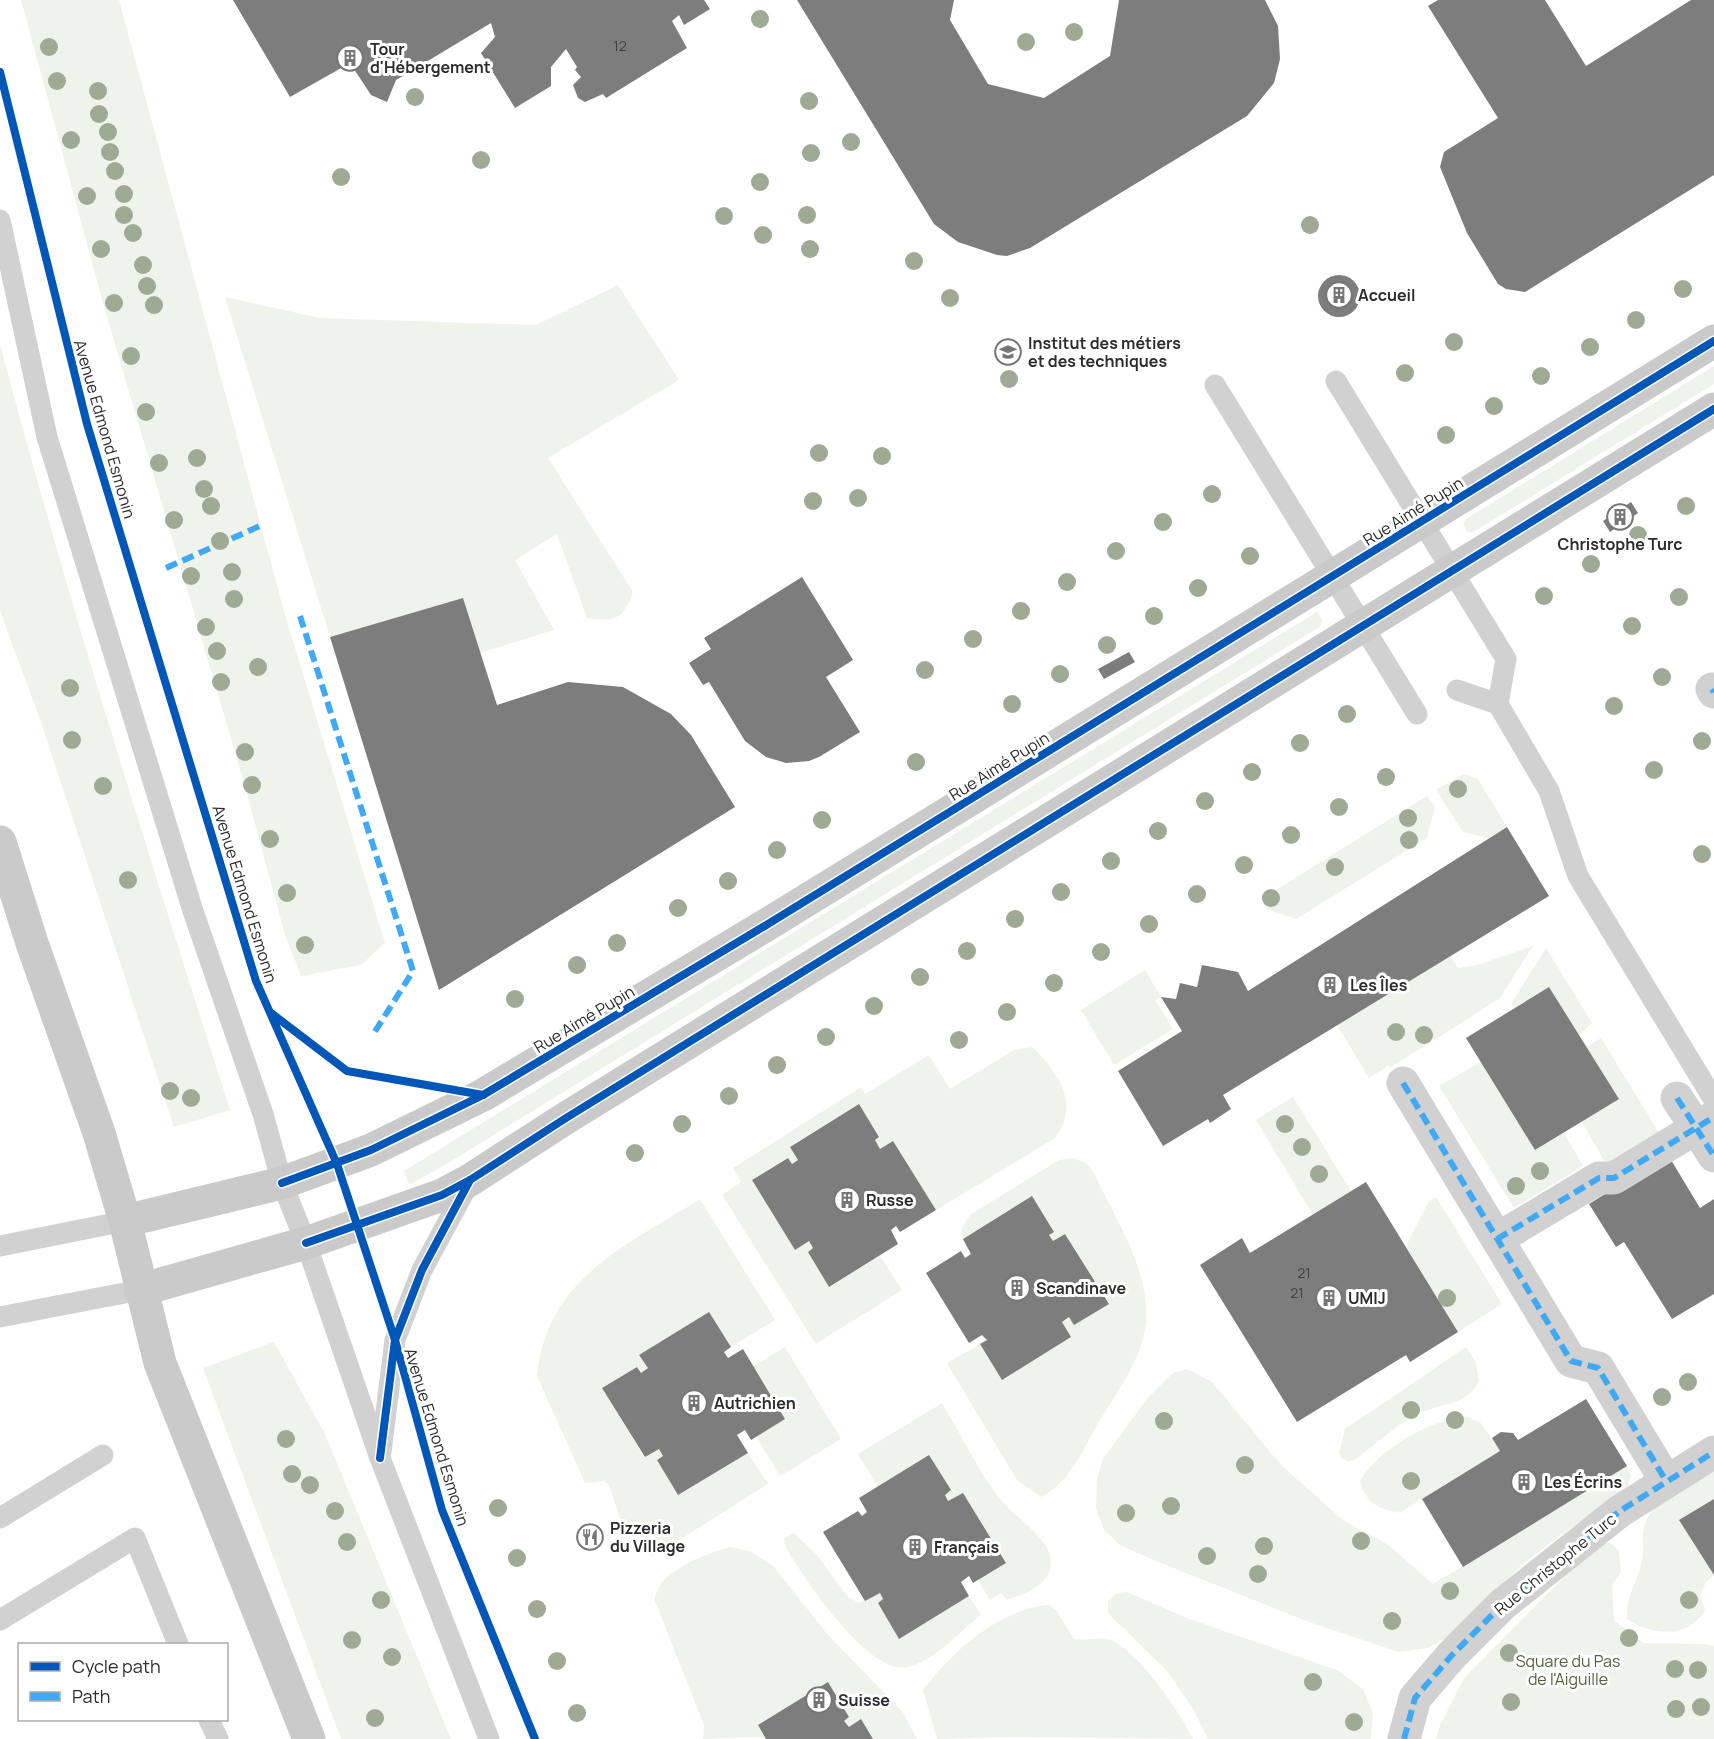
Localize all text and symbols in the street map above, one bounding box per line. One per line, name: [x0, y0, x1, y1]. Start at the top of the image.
house number: 12: [613, 36, 627, 55]
place label: Tour d'Hébergement: [370, 38, 491, 78]
building icon: Tour d'Hébergement: [335, 43, 365, 73]
building icon: Accueil: [1324, 280, 1354, 310]
place label: Accueil: [1358, 284, 1416, 306]
place label: Institut des métiers et des techniques: [1028, 332, 1181, 372]
street label: Avenue Edmond Esmonin: [69, 337, 141, 521]
school or university icon: Institut des métiers et des techniques: [993, 337, 1023, 367]
street label: Rue Aimé Pupin: [1359, 471, 1467, 551]
building icon: Christophe Turc: [1605, 502, 1635, 532]
place label: Christophe Turc: [1558, 533, 1682, 555]
street label: Rue Aimé Pupin: [945, 726, 1053, 806]
street label: Avenue Edmond Esmonin: [207, 802, 283, 986]
building icon: Les Îles: [1315, 970, 1345, 1000]
place label: Les Îles: [1350, 974, 1408, 996]
street label: Rue Aimé Pupin: [529, 980, 639, 1058]
building icon: Russe: [832, 1185, 862, 1215]
place label: Russe: [866, 1189, 914, 1211]
house number: 21: [1297, 1263, 1311, 1282]
building icon: Scandinave: [1002, 1273, 1032, 1303]
place label: Scandinave: [1036, 1277, 1126, 1299]
house number: 21: [1290, 1283, 1304, 1302]
building icon: UMIJ: [1314, 1283, 1344, 1313]
place label: UMIJ: [1348, 1287, 1386, 1309]
street label: Avenue Edmond Esmonin: [399, 1345, 475, 1529]
building icon: Autrichien: [679, 1388, 709, 1418]
place label: Autrichien: [714, 1392, 796, 1414]
building icon: Les Écrins: [1509, 1467, 1539, 1497]
place label: Les Écrins: [1544, 1471, 1622, 1493]
street label: Rue Christophe Turc: [1489, 1508, 1621, 1620]
place label: Pizzeria du Village: [610, 1517, 686, 1557]
restaurant icon: Pizzeria du Village: [575, 1522, 605, 1552]
building icon: Français: [900, 1532, 930, 1562]
place label: Français: [934, 1536, 999, 1558]
legend: [18, 1643, 228, 1721]
park label: Square du Pas de l'Aiguille: [1516, 1650, 1620, 1690]
text: Cycle path: [72, 1654, 161, 1678]
text: Path: [72, 1684, 110, 1708]
building icon: Suisse: [804, 1685, 834, 1715]
place label: Suisse: [838, 1689, 890, 1711]

